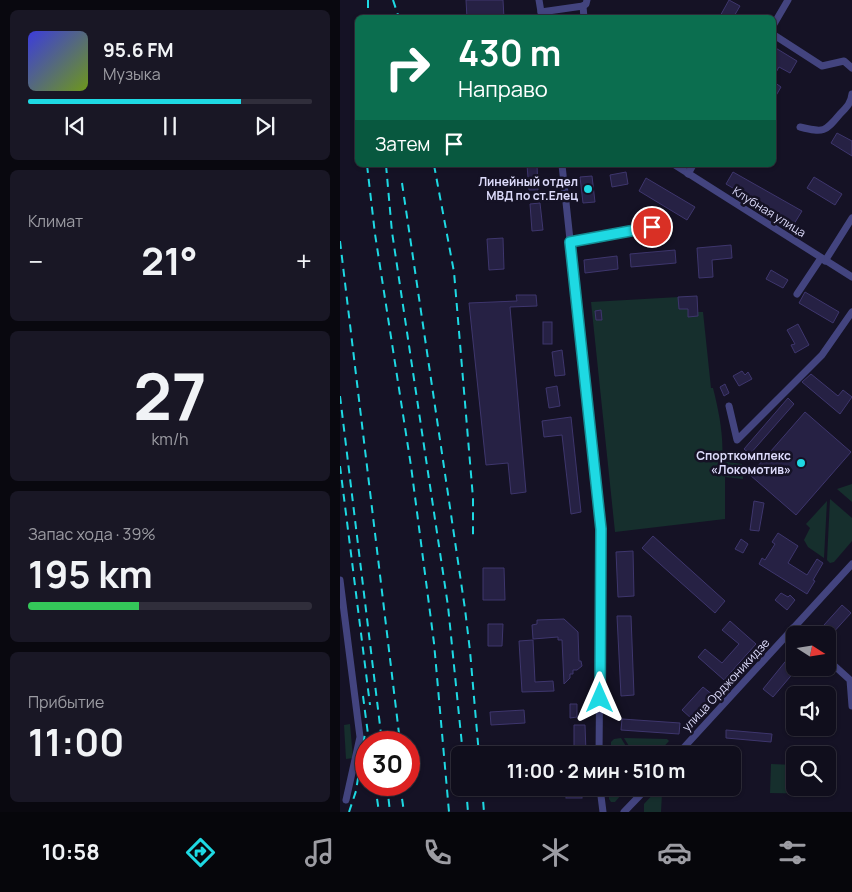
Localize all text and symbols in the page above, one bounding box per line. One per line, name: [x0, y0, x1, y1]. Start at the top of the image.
text: 430 m: [458, 29, 561, 77]
icon: right: [375, 35, 440, 100]
text: 95.6 FM: [103, 37, 174, 63]
text: Музыка: [103, 63, 161, 85]
text: Направо: [458, 74, 548, 104]
icon: previous: [61, 112, 89, 140]
icon: pause: [156, 112, 184, 140]
icon: next: [251, 112, 279, 140]
icon: arrive: [440, 130, 468, 158]
text: Затем: [375, 131, 430, 157]
place label: Линейный отдел МВД по ст.Елец: [478, 173, 578, 204]
street label: Клубная улица: [729, 182, 809, 241]
marker: Линейный отдел МВД по ст.Елец: [582, 183, 594, 195]
pin: [631, 206, 673, 248]
text: Климат: [28, 210, 83, 232]
icon: arrive: [638, 213, 666, 241]
text: 21°: [141, 234, 198, 286]
text: −: [28, 242, 43, 280]
text: +: [296, 242, 312, 280]
text: 27: [133, 351, 207, 440]
text: km/h: [151, 428, 189, 450]
place label: Спорткомплекс «Локомотив»: [696, 447, 791, 478]
marker: Спорткомплекс «Локомотив»: [795, 457, 807, 469]
text: Запас хода · 39%: [28, 523, 156, 545]
text: 195 km: [28, 547, 153, 599]
north arrow: [786, 626, 836, 676]
map controls: [786, 626, 836, 796]
street label: улица Орджоникидзе: [678, 634, 773, 735]
position arrow: [573, 671, 625, 723]
button: sound: [786, 686, 836, 736]
text: Прибытие: [28, 691, 104, 713]
text: 11:00: [28, 715, 124, 767]
speed limit sign: 30: [355, 731, 420, 796]
button: search: [786, 746, 836, 796]
text: 11:00 · 2 мин · 510 m: [507, 758, 685, 784]
icon: directions: [183, 835, 218, 870]
icon: music: [302, 835, 337, 870]
icon: phone: [420, 835, 455, 870]
icon: climate: [538, 835, 573, 870]
icon: car: [657, 835, 692, 870]
icon: filters: [775, 835, 810, 870]
text: 10:58: [42, 837, 100, 867]

